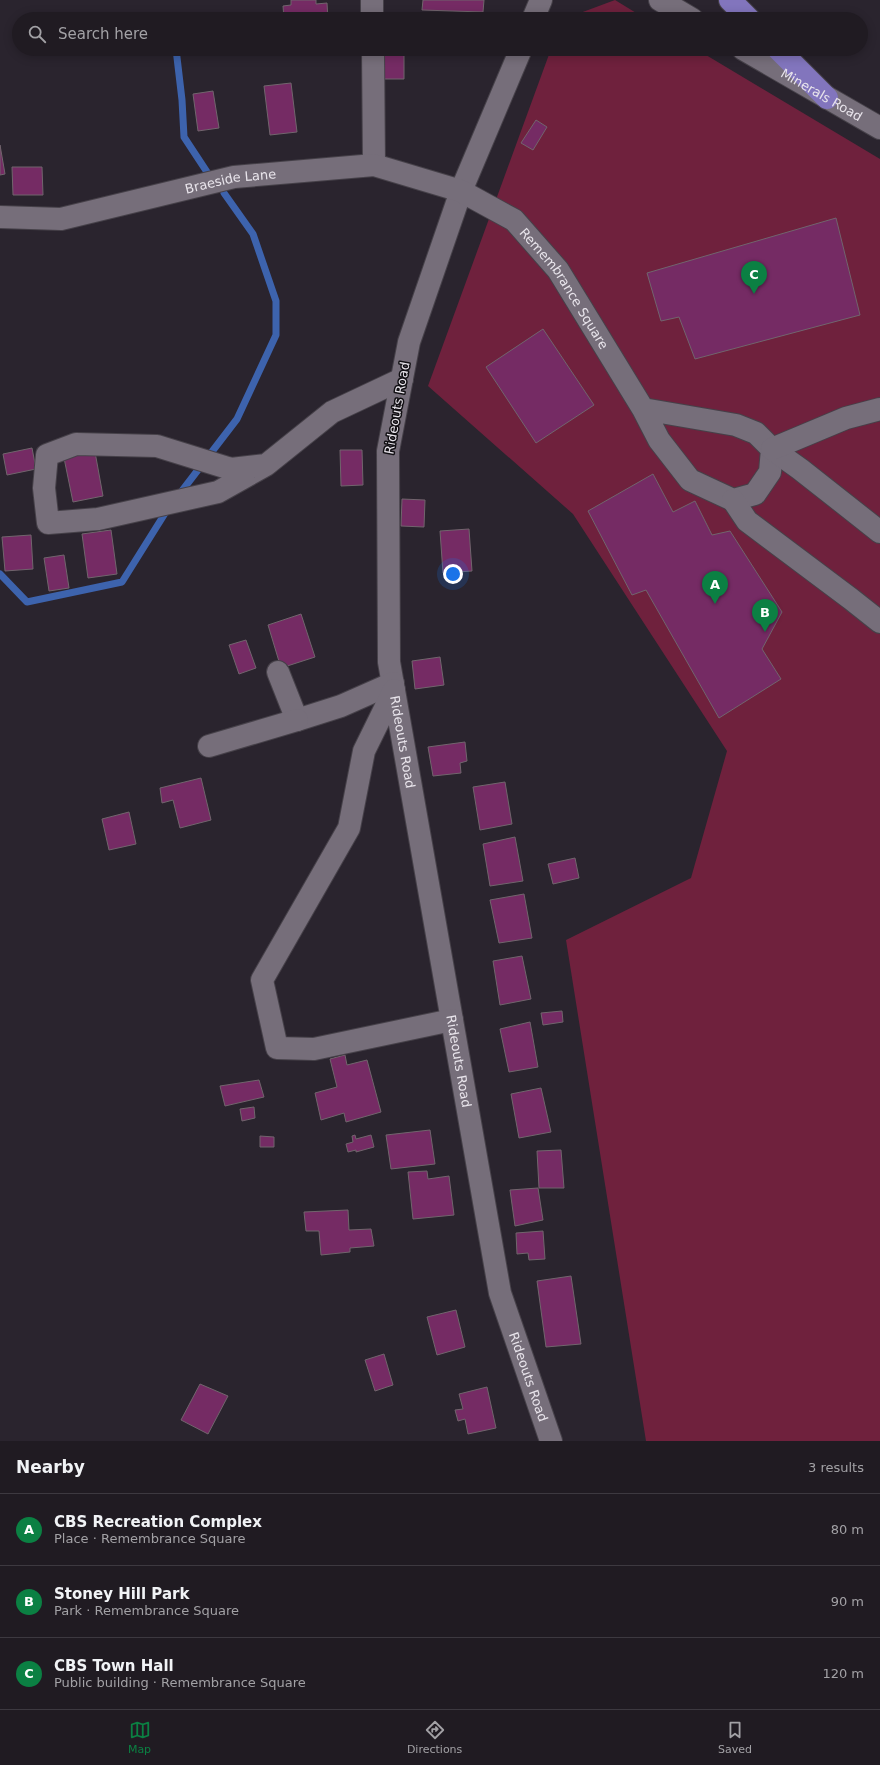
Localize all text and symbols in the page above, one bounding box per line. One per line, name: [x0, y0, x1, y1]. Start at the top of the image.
search box: [12, 12, 868, 56]
icon: search: [26, 23, 48, 45]
text: Search here: [58, 25, 148, 43]
street label: Minerals Road: [778, 65, 865, 124]
street label: Braeside Lane: [183, 166, 277, 196]
street label: Remembrance Square: [517, 225, 612, 352]
pin: C: [741, 261, 767, 294]
street label: Rideouts Road: [381, 361, 413, 455]
your location: [443, 564, 463, 584]
pin: A: [702, 571, 728, 604]
pin: B: [752, 599, 778, 632]
street label: Rideouts Road: [388, 694, 419, 789]
street label: Rideouts Road: [444, 1013, 475, 1109]
street label: Rideouts Road: [506, 1330, 551, 1423]
text: Nearby: [16, 1457, 85, 1477]
text: 3 results: [808, 1460, 864, 1475]
text: CBS Recreation Complex: [54, 1513, 262, 1531]
text: A: [24, 1522, 34, 1537]
text: 80 m: [831, 1522, 864, 1537]
text: Place · Remembrance Square: [54, 1531, 246, 1546]
text: Stoney Hill Park: [54, 1585, 189, 1603]
text: B: [24, 1594, 34, 1609]
text: 90 m: [831, 1594, 864, 1609]
text: Park · Remembrance Square: [54, 1603, 239, 1618]
text: CBS Town Hall: [54, 1657, 174, 1675]
text: C: [24, 1666, 34, 1681]
text: 120 m: [822, 1666, 864, 1681]
text: Public building · Remembrance Square: [54, 1675, 306, 1690]
tab: Map: [128, 1719, 151, 1756]
tab: Directions: [407, 1719, 462, 1756]
tab: Saved: [718, 1719, 752, 1756]

